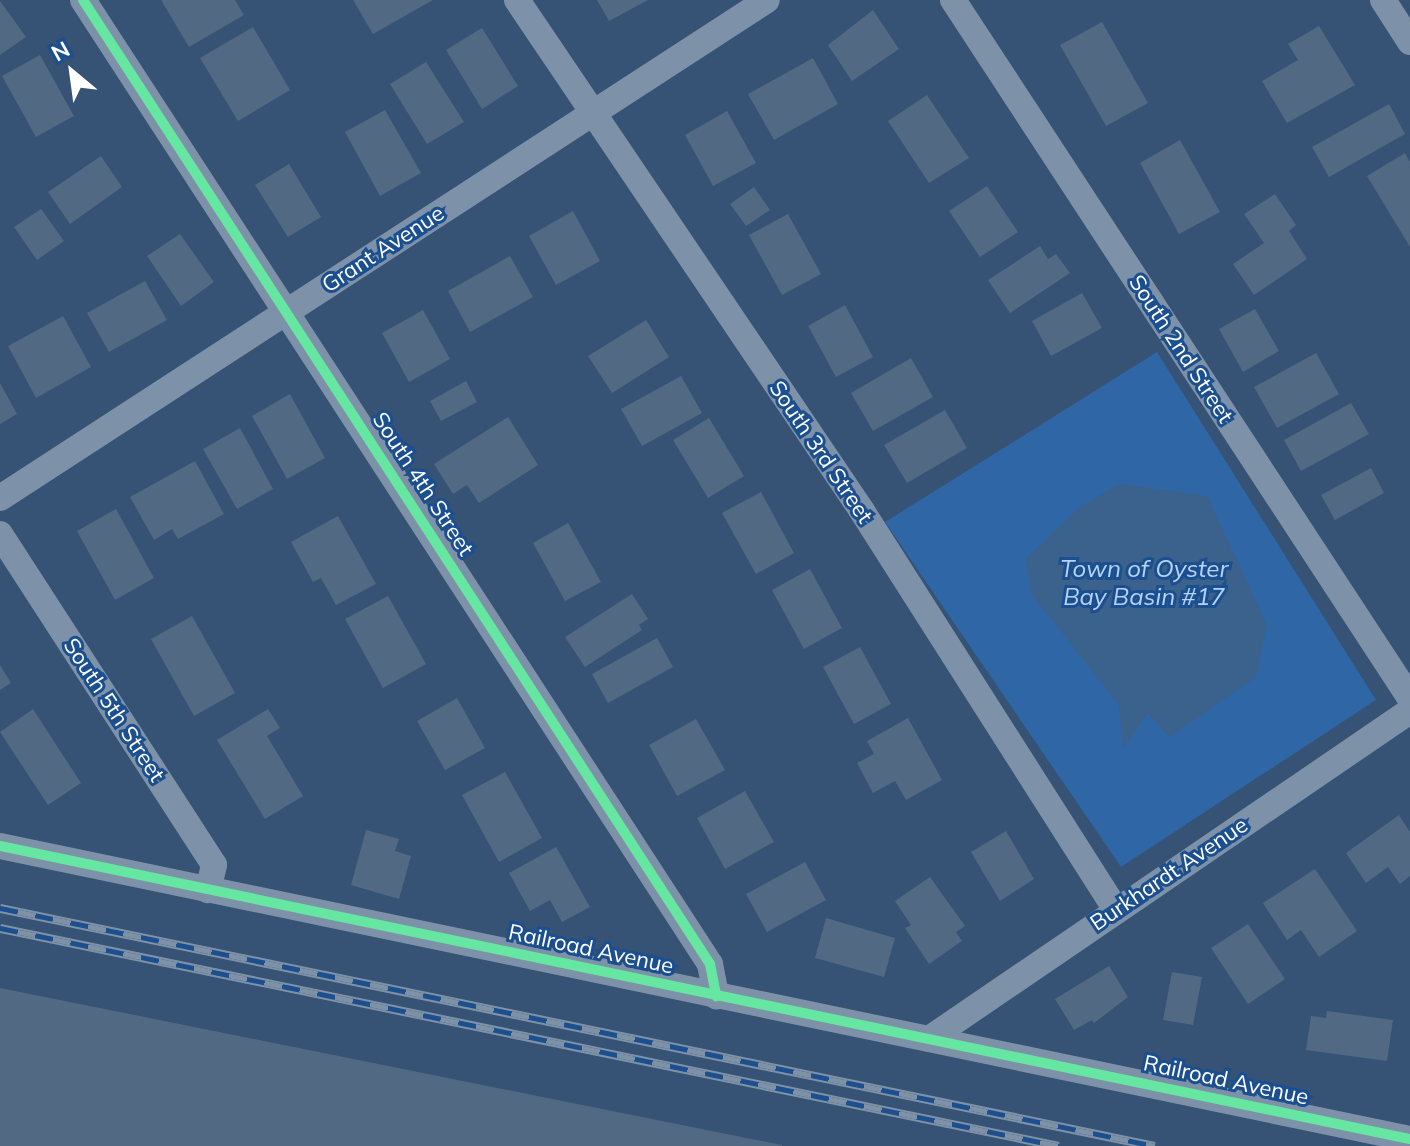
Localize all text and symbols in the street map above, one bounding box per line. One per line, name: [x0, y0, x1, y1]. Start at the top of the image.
north arrow: [32, 32, 112, 112]
text: N: [46, 35, 74, 67]
street label: Grant Avenue: [317, 200, 449, 298]
street label: South 2nd Street: [1123, 270, 1239, 428]
street label: South 3rd Street: [764, 376, 878, 528]
street label: South 4th Street: [367, 407, 479, 561]
water label: Town of Oyster Bay Basin #17: [1060, 555, 1228, 611]
street label: South 5th Street: [58, 633, 170, 787]
street label: Burkhardt Avenue: [1085, 812, 1253, 936]
street label: Railroad Avenue: [506, 919, 676, 979]
street label: Railroad Avenue: [1141, 1050, 1311, 1110]

